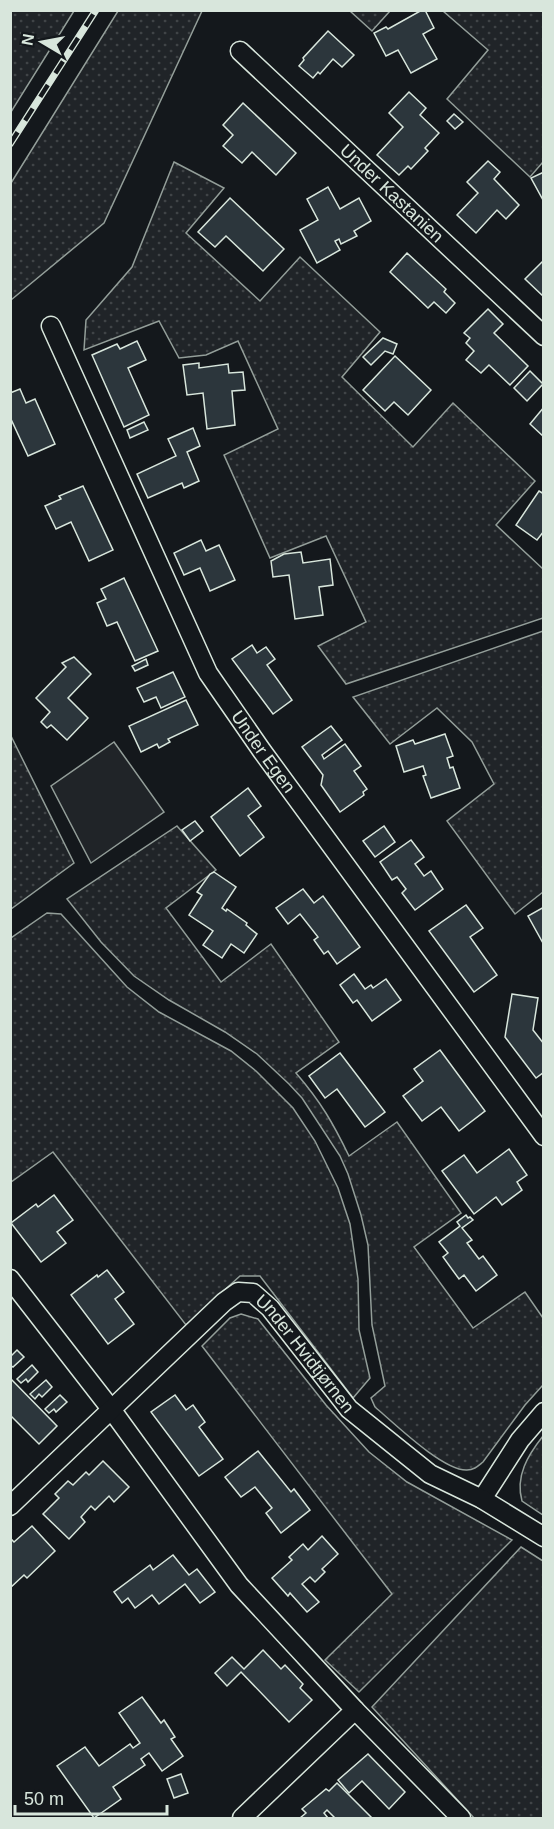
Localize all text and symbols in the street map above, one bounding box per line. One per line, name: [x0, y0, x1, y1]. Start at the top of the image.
north arrow: [12, 12, 72, 72]
text: N: [18, 32, 37, 47]
street label: Under Kastanien: [336, 140, 448, 246]
street label: Under Egen: [227, 707, 299, 797]
street label: Under Hvidtjørnen: [252, 1290, 358, 1417]
scale bar: [15, 1778, 166, 1816]
text: 50 m: [24, 1789, 64, 1809]

